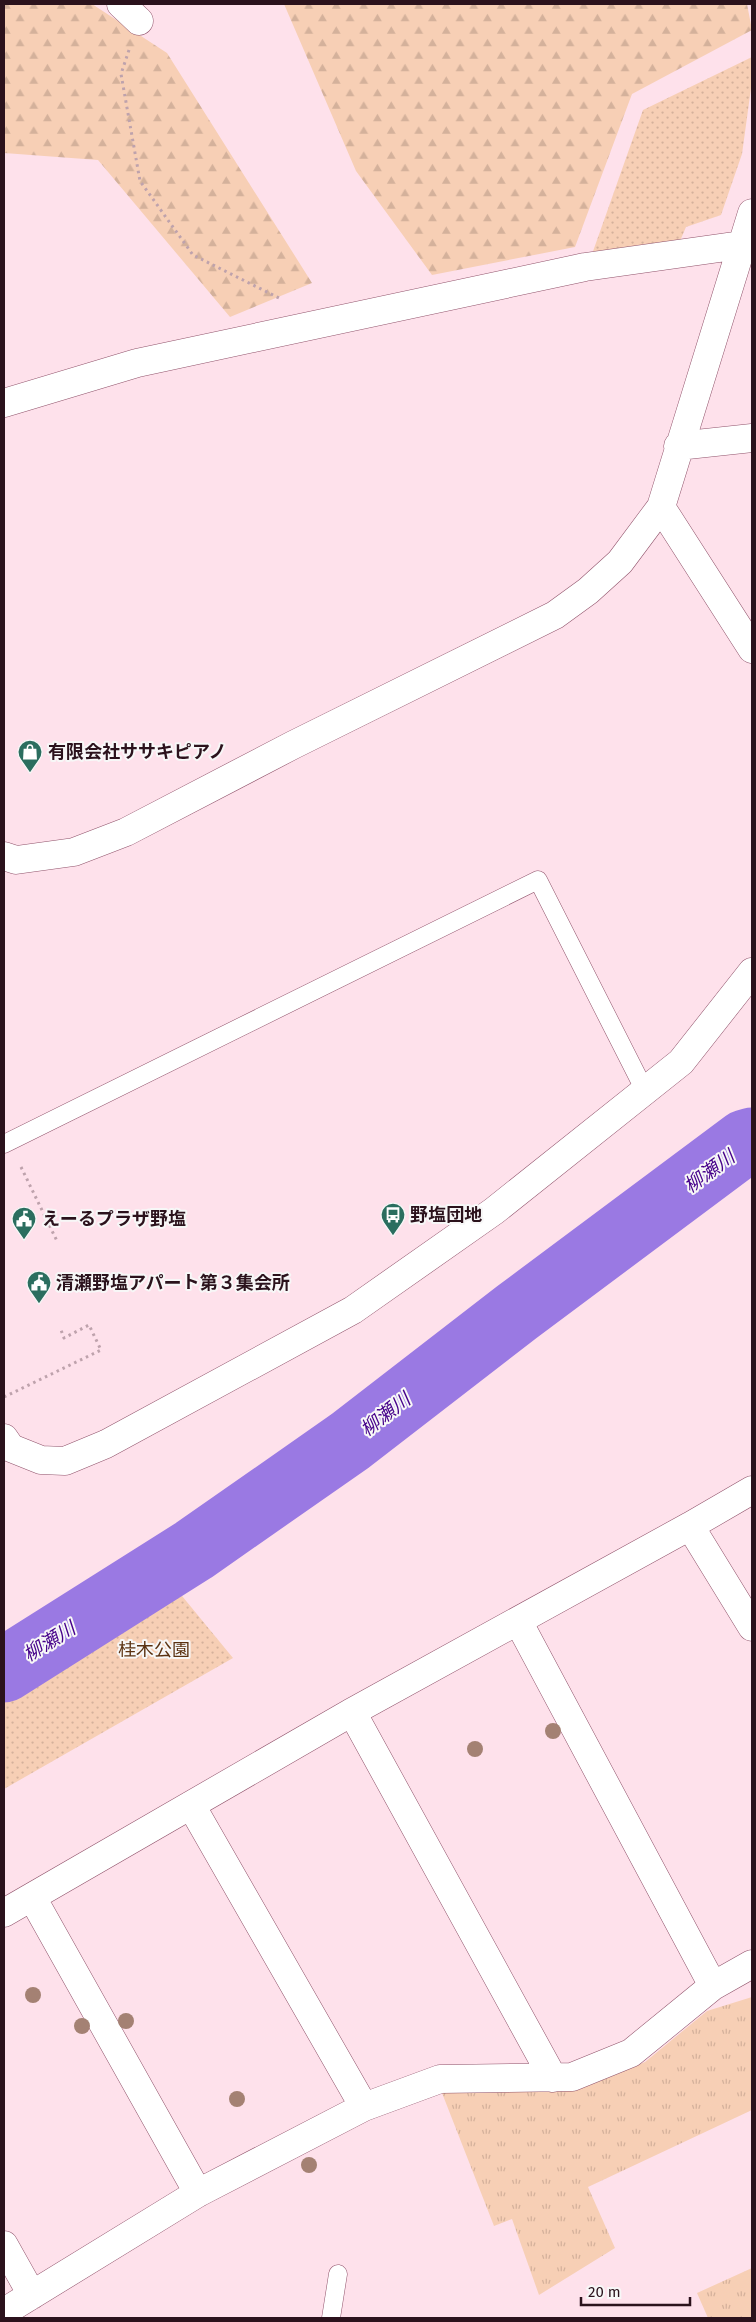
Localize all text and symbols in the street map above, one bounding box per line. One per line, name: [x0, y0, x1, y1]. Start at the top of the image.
shop icon: 有限会社ササキピアノ: [17, 739, 43, 773]
place label: 有限会社ササキピアノ: [48, 741, 226, 763]
water label: 柳瀬川: [679, 1144, 741, 1197]
bus stop icon: 野塩団地: [380, 1202, 406, 1236]
place label: 野塩団地: [410, 1204, 482, 1226]
public building icon: えーるプラザ野塩: [11, 1206, 37, 1240]
place label: えーるプラザ野塩: [42, 1208, 186, 1230]
public building icon: 清瀬野塩アパート第３集会所: [26, 1270, 52, 1304]
place label: 清瀬野塩アパート第３集会所: [56, 1272, 290, 1294]
water label: 柳瀬川: [356, 1387, 416, 1441]
water label: 柳瀬川: [19, 1616, 81, 1666]
park label: 桂木公園: [118, 1639, 190, 1661]
scale bar: [581, 2274, 690, 2306]
text: 20 m: [588, 2283, 621, 2301]

